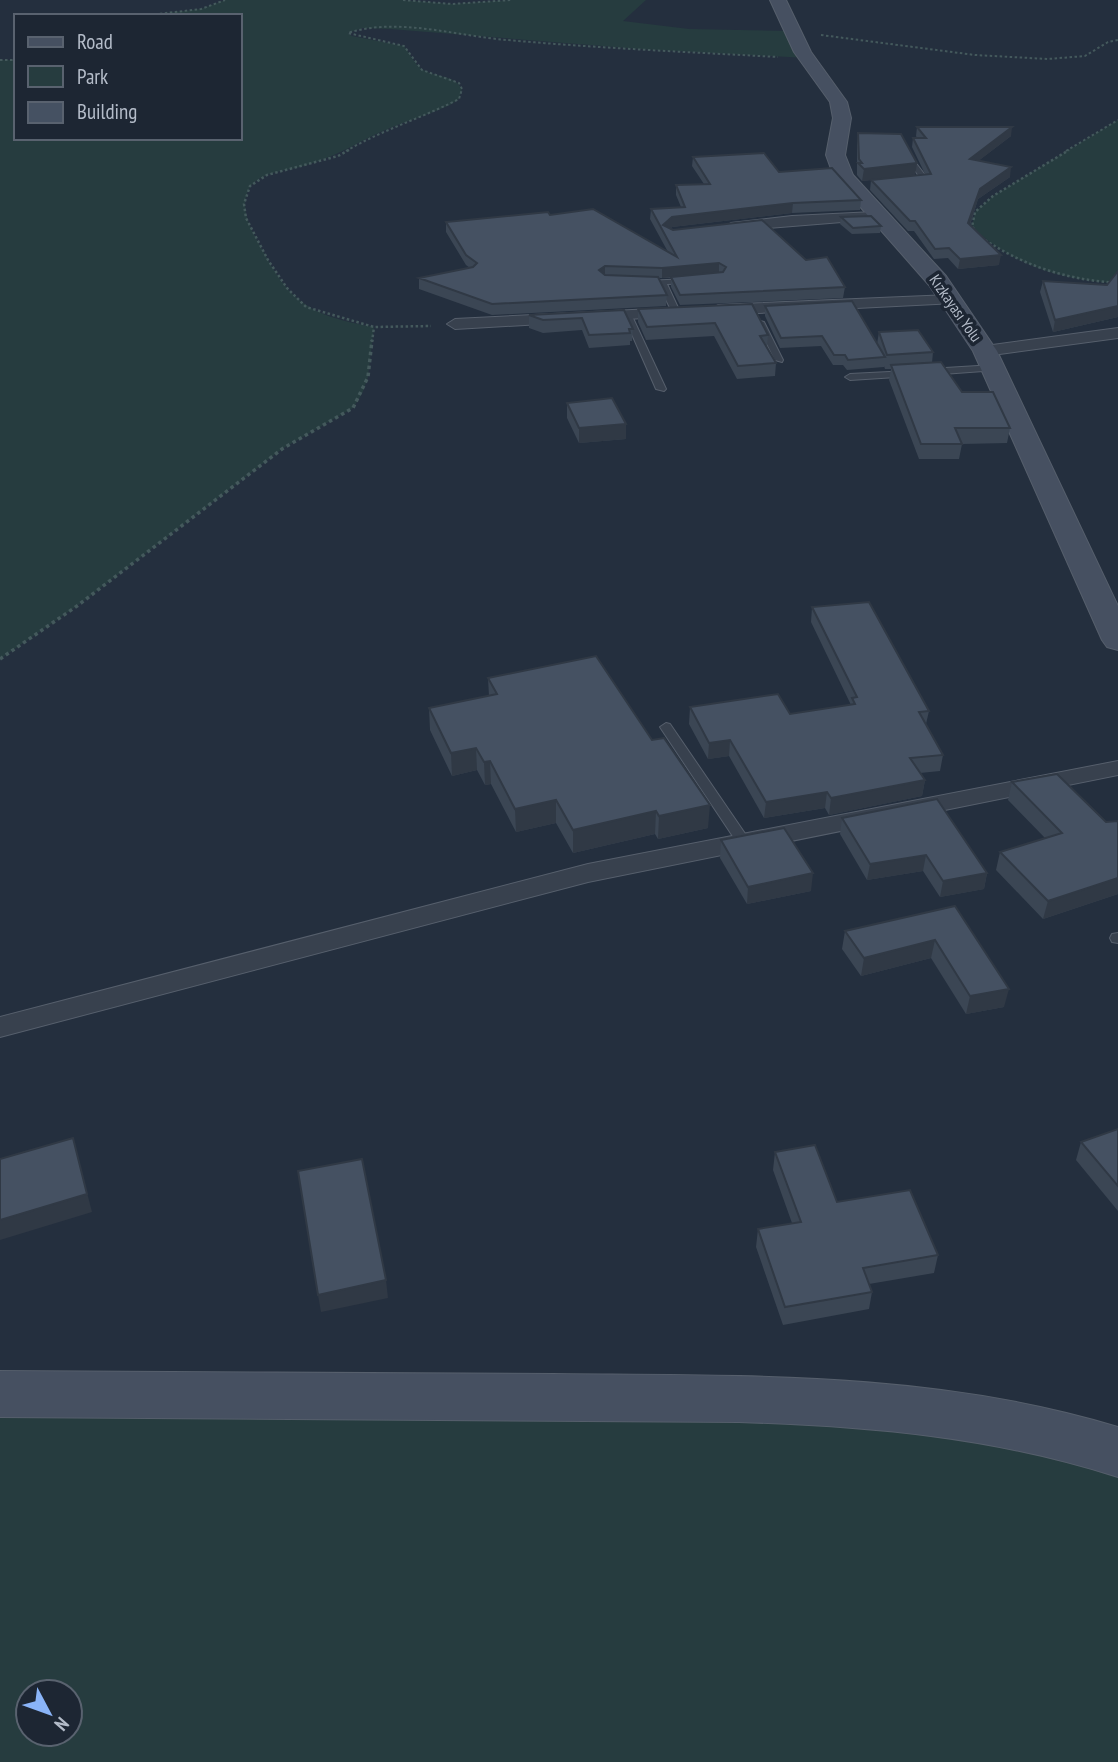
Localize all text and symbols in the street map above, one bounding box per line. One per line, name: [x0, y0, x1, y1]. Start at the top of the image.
legend: [14, 14, 242, 140]
text: Road: [77, 28, 113, 55]
text: Park: [77, 63, 108, 90]
text: Building: [77, 98, 137, 125]
street label: Kızkayası Yolu: [926, 270, 987, 346]
north arrow: [14, 1678, 84, 1748]
text: N: [49, 1712, 74, 1736]

